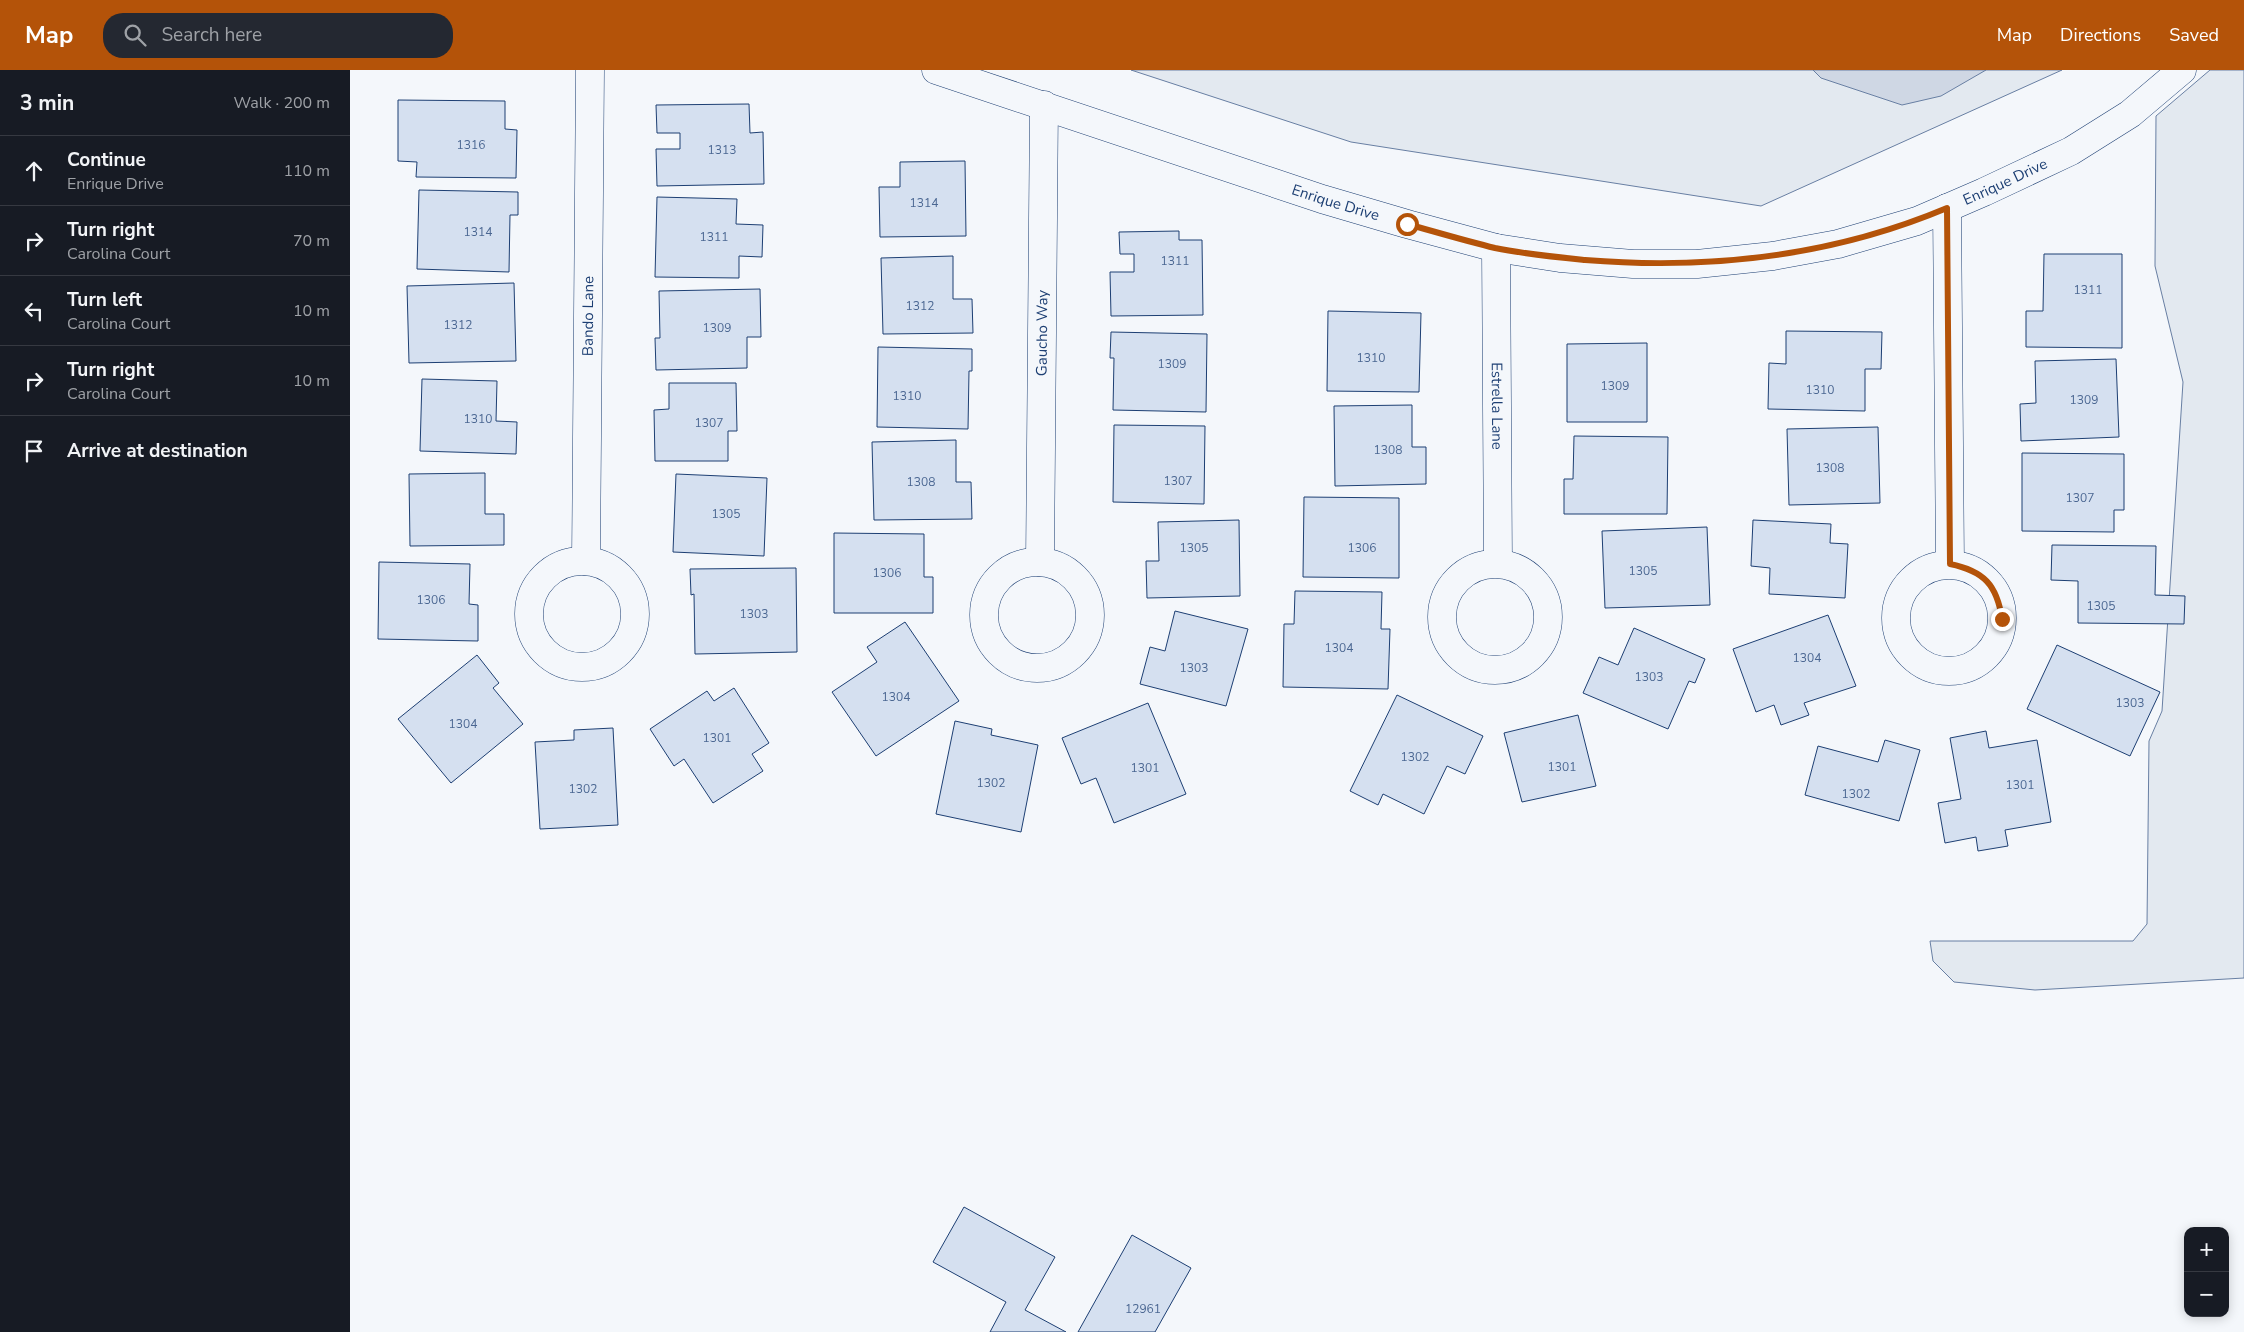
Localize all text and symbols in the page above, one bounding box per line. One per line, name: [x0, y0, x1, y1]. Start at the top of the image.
search box: [103, 13, 453, 58]
text: Map: [25, 19, 73, 51]
icon: search: [121, 21, 149, 49]
text: Search here: [161, 22, 262, 48]
text: Map: [1997, 23, 2032, 47]
text: Directions: [2060, 23, 2141, 47]
text: Saved: [2169, 23, 2219, 47]
text: 3 min: [20, 89, 74, 117]
text: Walk · 200 m: [234, 92, 330, 114]
house number: 1316: [457, 137, 485, 153]
house number: 1313: [708, 142, 736, 158]
text: Continue: [67, 147, 146, 173]
street label: Enrique Drive: [1960, 154, 2051, 210]
icon: ahead: [20, 157, 48, 185]
text: 110 m: [283, 160, 330, 182]
text: Enrique Drive: [67, 173, 164, 195]
street label: Enrique Drive: [1289, 180, 1382, 225]
house number: 1314: [910, 195, 938, 211]
route start: [1396, 213, 1419, 236]
text: Turn right: [67, 217, 154, 243]
house number: 1314: [464, 224, 492, 240]
icon: right: [20, 227, 48, 255]
house number: 1311: [700, 229, 728, 245]
text: 70 m: [293, 230, 330, 252]
text: Carolina Court: [67, 243, 170, 265]
house number: 1311: [1161, 253, 1189, 269]
street label: Bando Lane: [578, 276, 598, 356]
house number: 1311: [2074, 282, 2102, 298]
text: Turn left: [67, 287, 142, 313]
street label: Gaucho Way: [1032, 290, 1052, 376]
icon: left: [20, 297, 48, 325]
house number: 1312: [906, 298, 934, 314]
text: 10 m: [293, 300, 330, 322]
text: Carolina Court: [67, 313, 170, 335]
house number: 1312: [444, 317, 472, 333]
house number: 1309: [703, 320, 731, 336]
house number: 1310: [1357, 350, 1385, 366]
house number: 1309: [1158, 356, 1186, 372]
text: Turn right: [67, 357, 154, 383]
street label: Estrella Lane: [1487, 362, 1507, 450]
icon: right: [20, 367, 48, 395]
text: 10 m: [293, 370, 330, 392]
house number: 1309: [1601, 378, 1629, 394]
house number: 1310: [1806, 382, 1834, 398]
text: Carolina Court: [67, 383, 170, 405]
house number: 1310: [893, 388, 921, 404]
house number: 1309: [2070, 392, 2098, 408]
house number: 1310: [464, 411, 492, 427]
house number: 1307: [695, 415, 723, 431]
icon: arrive: [20, 437, 48, 465]
text: Arrive at destination: [67, 438, 248, 464]
house number: 1308: [1374, 442, 1402, 458]
house number: 1308: [1816, 460, 1844, 476]
house number: 1307: [1164, 473, 1192, 489]
house number: 1308: [907, 474, 935, 490]
house number: 1307: [2066, 490, 2094, 506]
house number: 1305: [712, 506, 740, 522]
house number: 1305: [1180, 540, 1208, 556]
house number: 1306: [1348, 540, 1376, 556]
house number: 1305: [1629, 563, 1657, 579]
house number: 1306: [873, 565, 901, 581]
house number: 1306: [417, 592, 445, 608]
house number: 1305: [2087, 598, 2115, 614]
house number: 1303: [740, 606, 768, 622]
route end: [1991, 608, 2014, 631]
house number: 1304: [1325, 640, 1353, 656]
house number: 1304: [1793, 650, 1821, 666]
house number: 1303: [1180, 660, 1208, 676]
house number: 1303: [1635, 669, 1663, 685]
house number: 1304: [882, 689, 910, 705]
house number: 1303: [2116, 695, 2144, 711]
house number: 1304: [449, 716, 477, 732]
house number: 1301: [703, 730, 731, 746]
house number: 1302: [1401, 749, 1429, 765]
house number: 1301: [1548, 759, 1576, 775]
house number: 1301: [1131, 760, 1159, 776]
house number: 1302: [977, 775, 1005, 791]
house number: 1301: [2006, 777, 2034, 793]
house number: 1302: [569, 781, 597, 797]
house number: 1302: [1842, 786, 1870, 802]
map controls: [2184, 1227, 2229, 1317]
button: +: [2184, 1227, 2229, 1272]
button: −: [2184, 1272, 2229, 1317]
house number: 12961: [1125, 1301, 1161, 1317]

